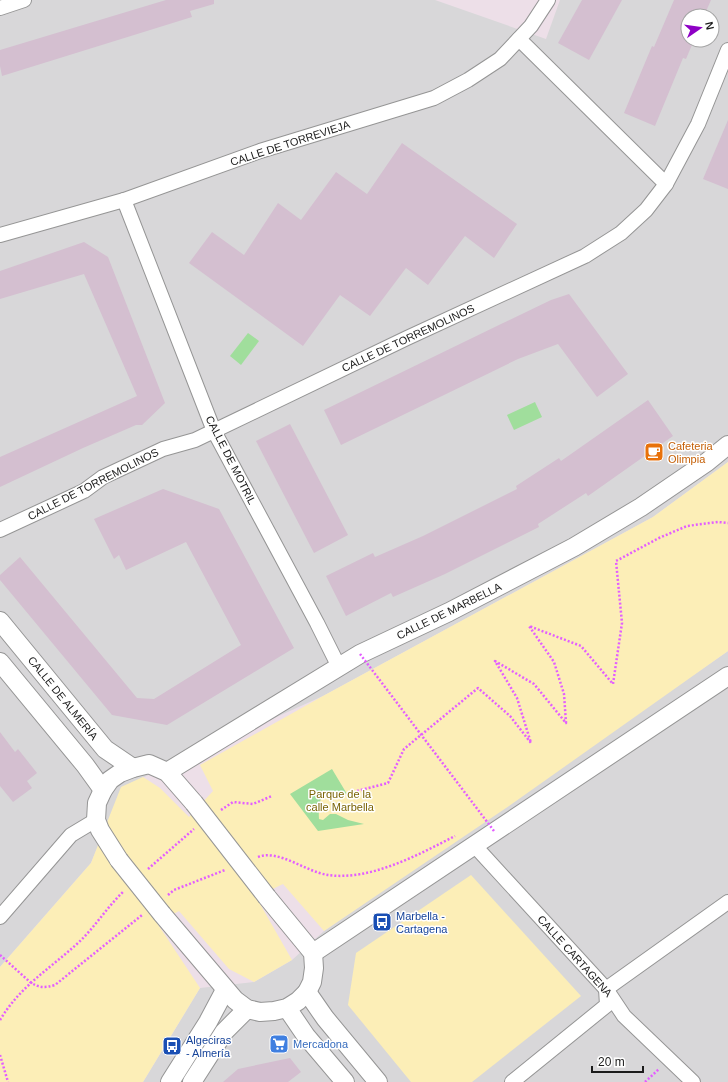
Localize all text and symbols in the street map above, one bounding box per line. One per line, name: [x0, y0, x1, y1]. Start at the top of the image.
north arrow: [680, 8, 720, 48]
text: N: [703, 21, 716, 31]
street label: CALLE DE TORREVIEJA: [229, 118, 352, 168]
street label: CALLE DE TORREMOLINOS: [340, 302, 476, 374]
street label: CALLE DE MOTRIL: [203, 414, 259, 506]
place label: Cafeteria Olimpia: [668, 440, 714, 465]
cafe icon: Cafeteria Olimpia: [643, 441, 665, 463]
street label: CALLE DE TORREMOLINOS: [26, 446, 160, 522]
street label: CALLE DE MARBELLA: [395, 580, 504, 642]
street label: CALLE DE ALMERÍA: [26, 654, 101, 743]
park label: Parque de la calle Marbella: [306, 788, 375, 813]
place label: Marbella - Cartagena: [396, 910, 448, 935]
bus stop icon: Marbella - Cartagena: [371, 911, 393, 933]
street label: CALLE CARTAGENA: [535, 913, 615, 1000]
supermarket icon: Mercadona: [268, 1033, 290, 1055]
place label: Algeciras - Almería: [186, 1034, 232, 1059]
bus stop icon: Algeciras - Almería: [161, 1035, 183, 1057]
place label: Mercadona: [293, 1038, 349, 1050]
scale bar: [592, 1048, 643, 1074]
text: 20 m: [598, 1055, 625, 1069]

